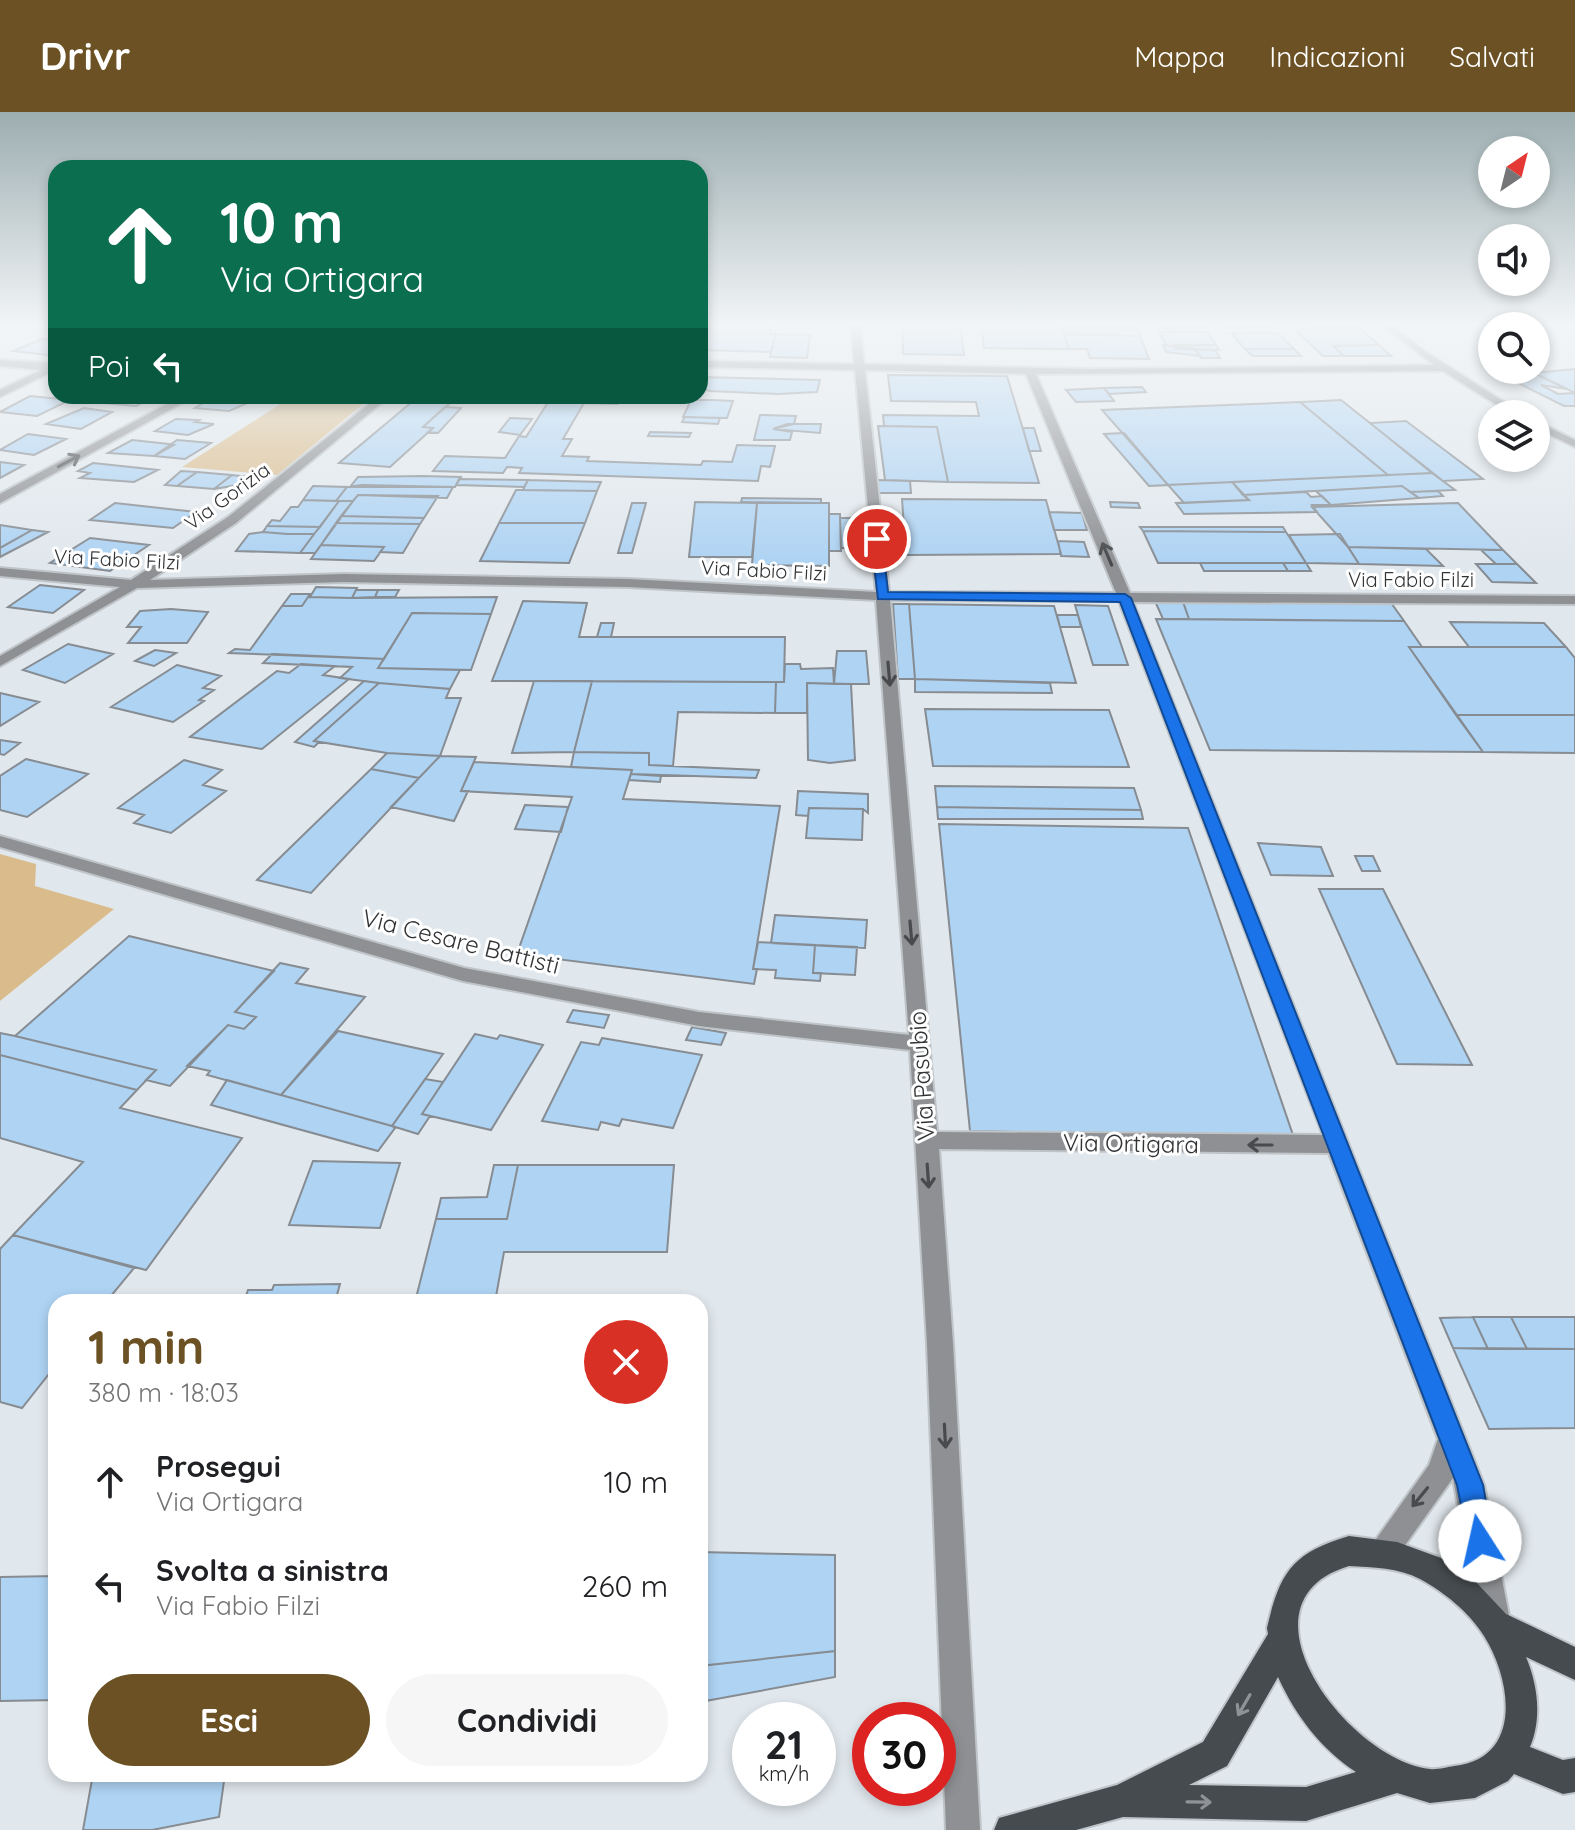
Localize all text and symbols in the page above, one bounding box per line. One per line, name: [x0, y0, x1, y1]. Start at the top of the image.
text: Drivr: [40, 32, 130, 80]
text: Mappa: [1134, 39, 1225, 74]
text: Indicazioni: [1269, 39, 1405, 74]
text: Salvati: [1449, 39, 1535, 74]
north arrow: [1478, 136, 1550, 208]
map controls: [1478, 136, 1550, 472]
text: 10 m: [220, 187, 343, 257]
icon: ahead: [88, 192, 192, 296]
button: sound: [1478, 224, 1550, 296]
text: Via Ortigara: [220, 256, 424, 301]
button: search: [1478, 312, 1550, 384]
icon: left: [146, 344, 190, 388]
text: Poi: [88, 347, 130, 385]
button: layers: [1478, 400, 1550, 472]
one-way arrow: [56, 453, 80, 469]
street label: Via Gorizia: [180, 457, 274, 535]
pin: [843, 505, 911, 573]
icon: arrive: [855, 517, 899, 561]
one-way arrow: [1098, 542, 1113, 567]
street label: Via Fabio Filzi: [53, 543, 181, 575]
street label: Via Fabio Filzi: [700, 554, 828, 586]
street label: Via Fabio Filzi: [1348, 567, 1474, 592]
one-way arrow: [882, 660, 897, 687]
street label: Via Cesare Battisti: [359, 902, 563, 980]
one-way arrow: [903, 919, 918, 946]
street label: Via Pasubio: [902, 1010, 940, 1142]
street label: Via Ortigara: [1063, 1127, 1199, 1159]
one-way arrow: [1247, 1137, 1274, 1153]
one-way arrow: [921, 1162, 936, 1189]
text: 1 min: [88, 1316, 204, 1376]
button: close: [584, 1320, 668, 1404]
text: 380 m · 18:03: [88, 1376, 239, 1409]
one-way arrow: [937, 1422, 952, 1449]
text: Prosegui: [156, 1447, 281, 1485]
icon: ahead: [88, 1460, 132, 1504]
text: 10 m: [604, 1463, 668, 1501]
text: Via Ortigara: [156, 1485, 303, 1518]
one-way arrow: [1412, 1486, 1429, 1507]
position arrow: [1438, 1499, 1522, 1583]
text: Svolta a sinistra: [156, 1551, 389, 1589]
icon: left: [88, 1564, 132, 1608]
text: 260 m: [582, 1567, 668, 1605]
text: Via Fabio Filzi: [156, 1589, 320, 1622]
button: Esci: [88, 1674, 370, 1766]
button: Condividi: [386, 1674, 668, 1766]
one-way arrow: [1236, 1693, 1252, 1716]
speed limit sign: 30: [852, 1702, 956, 1806]
text: 21: [765, 1719, 803, 1769]
text: km/h: [759, 1761, 809, 1786]
one-way arrow: [1185, 1794, 1212, 1810]

